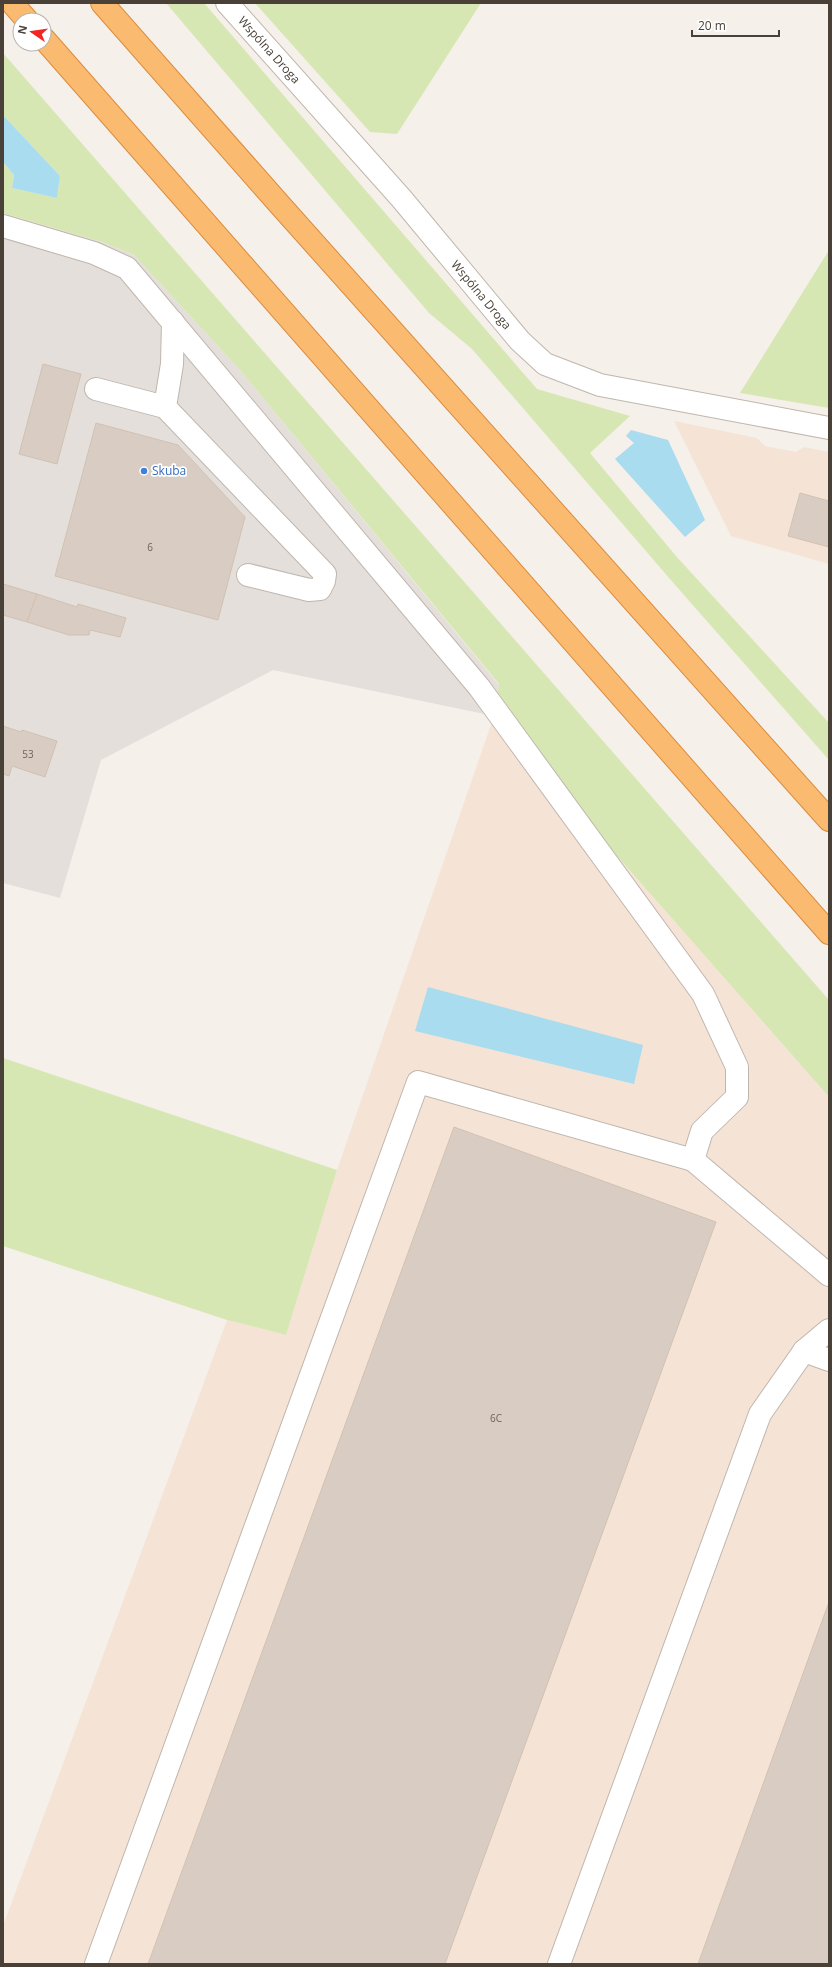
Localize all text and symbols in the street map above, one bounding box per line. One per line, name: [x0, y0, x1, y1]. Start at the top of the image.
north arrow: [12, 12, 52, 52]
street label: Wspólna Droga: [234, 12, 304, 87]
scale bar: [692, 12, 779, 38]
text: 20 m: [698, 17, 726, 34]
text: N: [13, 24, 30, 36]
street label: Wspólna Droga: [447, 256, 515, 333]
place label: Skuba: [152, 462, 186, 479]
marker: Skuba: [139, 466, 149, 476]
house number: 6: [147, 540, 153, 554]
house number: 53: [22, 747, 34, 761]
house number: 6C: [490, 1411, 502, 1425]

